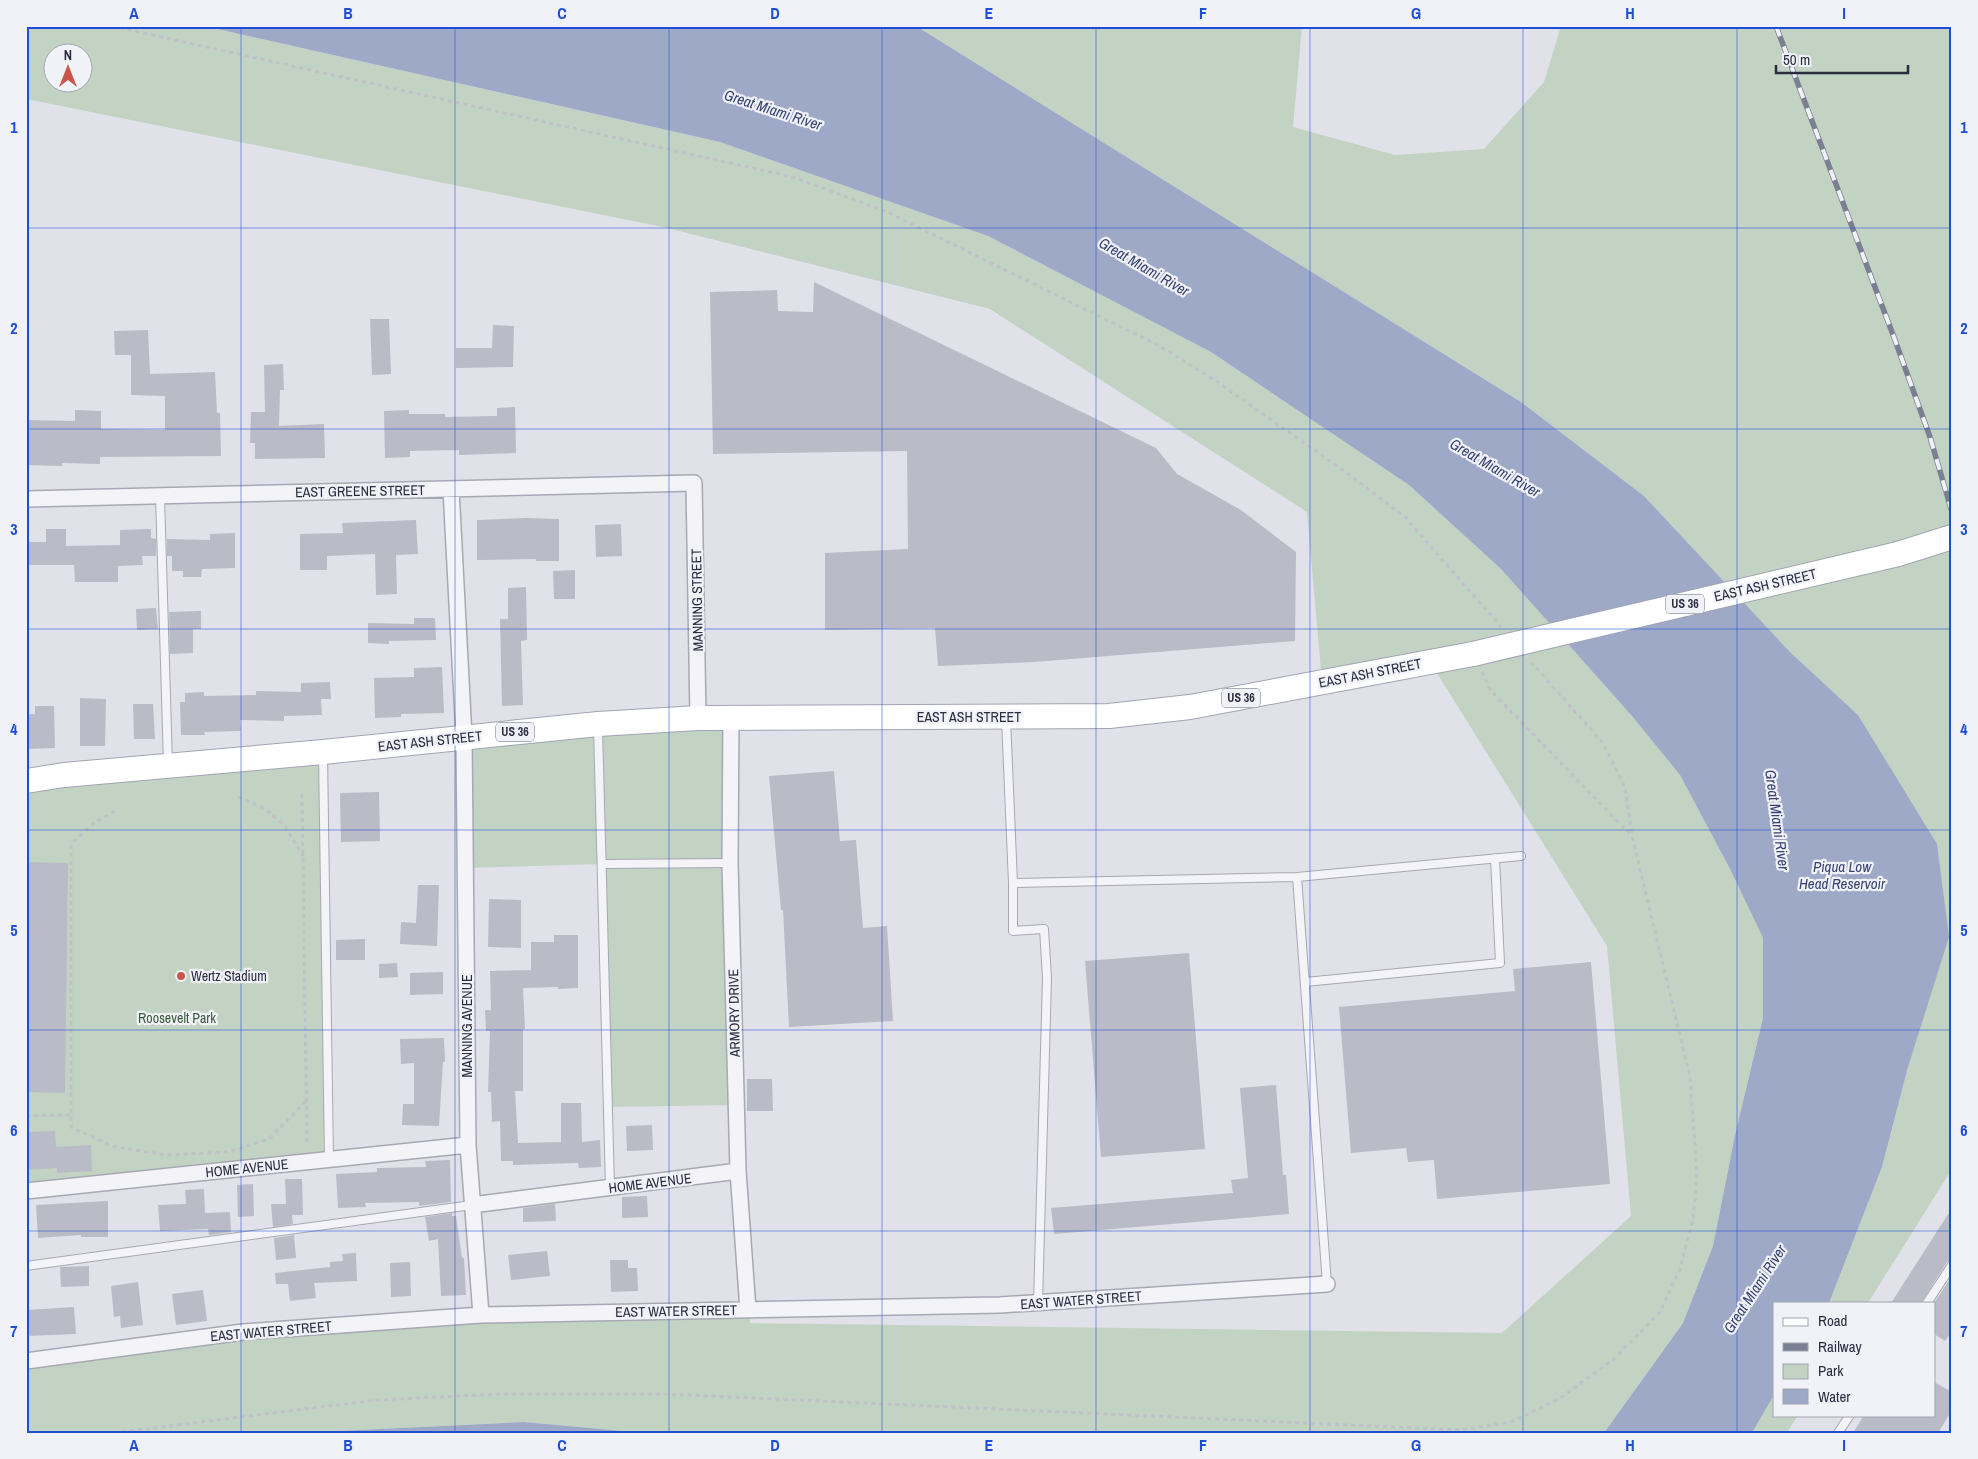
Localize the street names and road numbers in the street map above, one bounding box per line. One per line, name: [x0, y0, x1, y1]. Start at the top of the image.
street label: EAST GREENE STREET: [295, 481, 425, 501]
street label: MANNING STREET: [687, 548, 707, 652]
street label: EAST ASH STREET: [1712, 564, 1818, 606]
road number: US 36: [1666, 594, 1704, 614]
street label: EAST ASH STREET: [1317, 654, 1423, 692]
road number: US 36: [1222, 688, 1260, 708]
street label: EAST ASH STREET: [917, 708, 1021, 726]
road number: US 36: [496, 722, 534, 742]
street label: EAST ASH STREET: [377, 727, 483, 755]
street label: ARMORY DRIVE: [724, 969, 744, 1058]
street label: MANNING AVENUE: [458, 974, 476, 1078]
street label: HOME AVENUE: [205, 1155, 289, 1181]
street label: HOME AVENUE: [608, 1169, 692, 1197]
street label: EAST WATER STREET: [1020, 1287, 1142, 1313]
street label: EAST WATER STREET: [615, 1301, 737, 1321]
street label: EAST WATER STREET: [210, 1317, 332, 1345]

